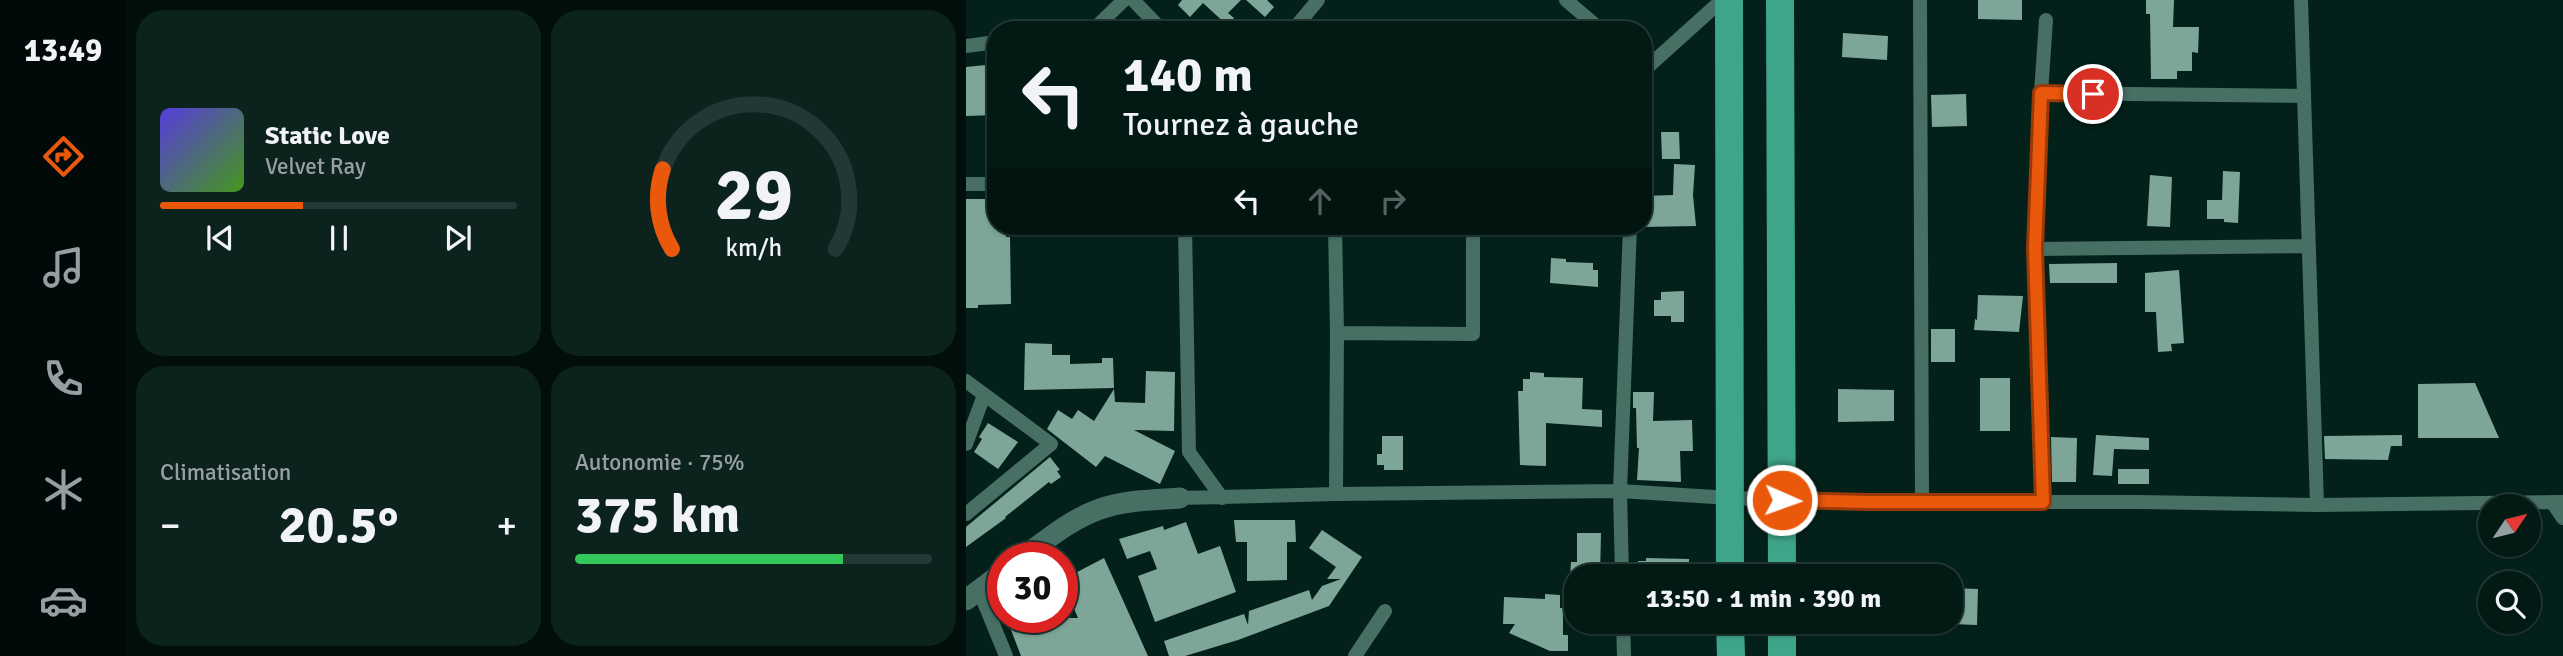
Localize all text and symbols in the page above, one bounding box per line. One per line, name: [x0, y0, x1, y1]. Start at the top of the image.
text: 13:49: [24, 31, 102, 70]
text: 140 m: [1123, 45, 1253, 105]
icon: left: [1008, 49, 1099, 140]
pin: [2063, 64, 2123, 124]
icon: arrive: [2074, 75, 2112, 113]
text: Tournez à gauche: [1123, 105, 1359, 144]
text: Static Love: [265, 120, 390, 152]
icon: directions: [39, 132, 88, 181]
text: 29: [714, 151, 793, 240]
text: Velvet Ray: [265, 152, 366, 181]
icon: left: [1228, 182, 1266, 220]
icon: ahead: [1301, 182, 1339, 220]
icon: right: [1374, 182, 1412, 220]
icon: previous: [201, 219, 239, 257]
icon: pause: [320, 219, 358, 257]
icon: next: [439, 219, 477, 257]
text: km/h: [725, 232, 782, 263]
icon: music: [39, 243, 88, 292]
icon: phone: [39, 354, 88, 403]
text: Autonomie · 75%: [575, 448, 745, 477]
text: Climatisation: [160, 458, 291, 487]
position arrow: [1745, 463, 1819, 537]
icon: climate: [39, 465, 88, 514]
text: 375 km: [575, 483, 740, 547]
text: 20.5°: [279, 493, 398, 557]
north arrow: [2478, 494, 2541, 556]
map controls: [2478, 494, 2541, 634]
text: −: [160, 502, 181, 549]
text: +: [496, 502, 517, 549]
speed limit sign: 30: [987, 542, 1078, 633]
button: search: [2478, 571, 2541, 634]
icon: car: [39, 576, 88, 625]
text: 13:50 · 1 min · 390 m: [1646, 583, 1881, 615]

